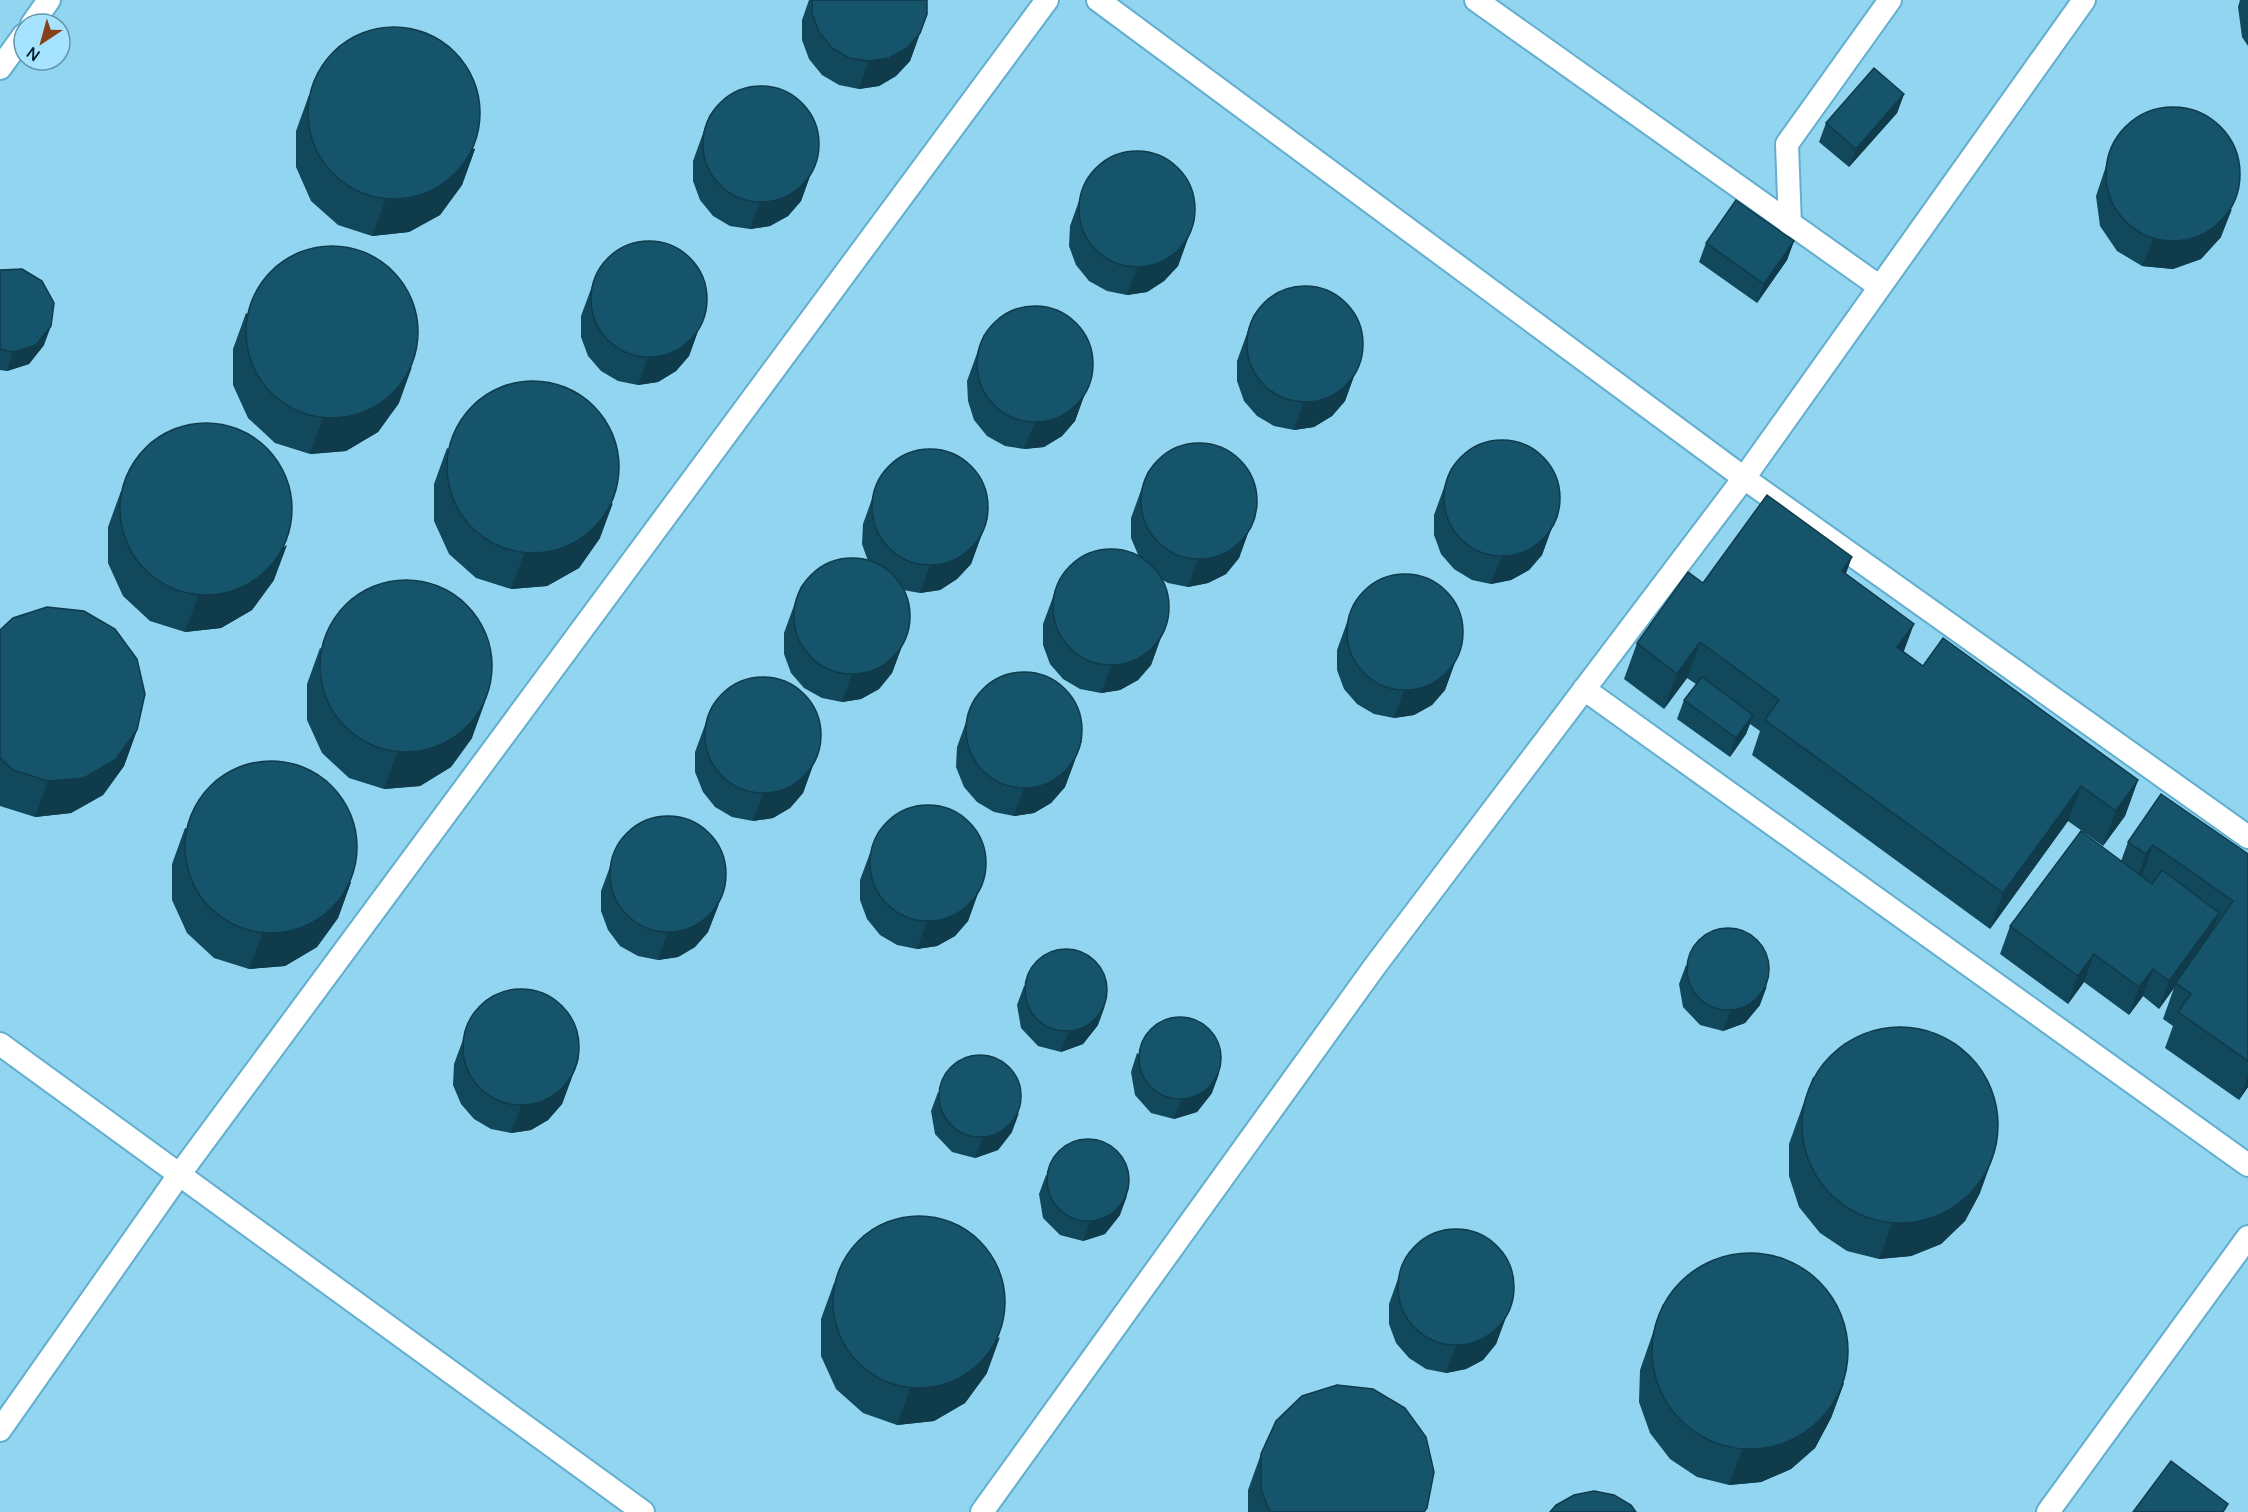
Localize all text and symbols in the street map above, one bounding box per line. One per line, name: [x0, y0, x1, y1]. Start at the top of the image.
north arrow: [12, 12, 72, 72]
text: N: [22, 42, 44, 66]

